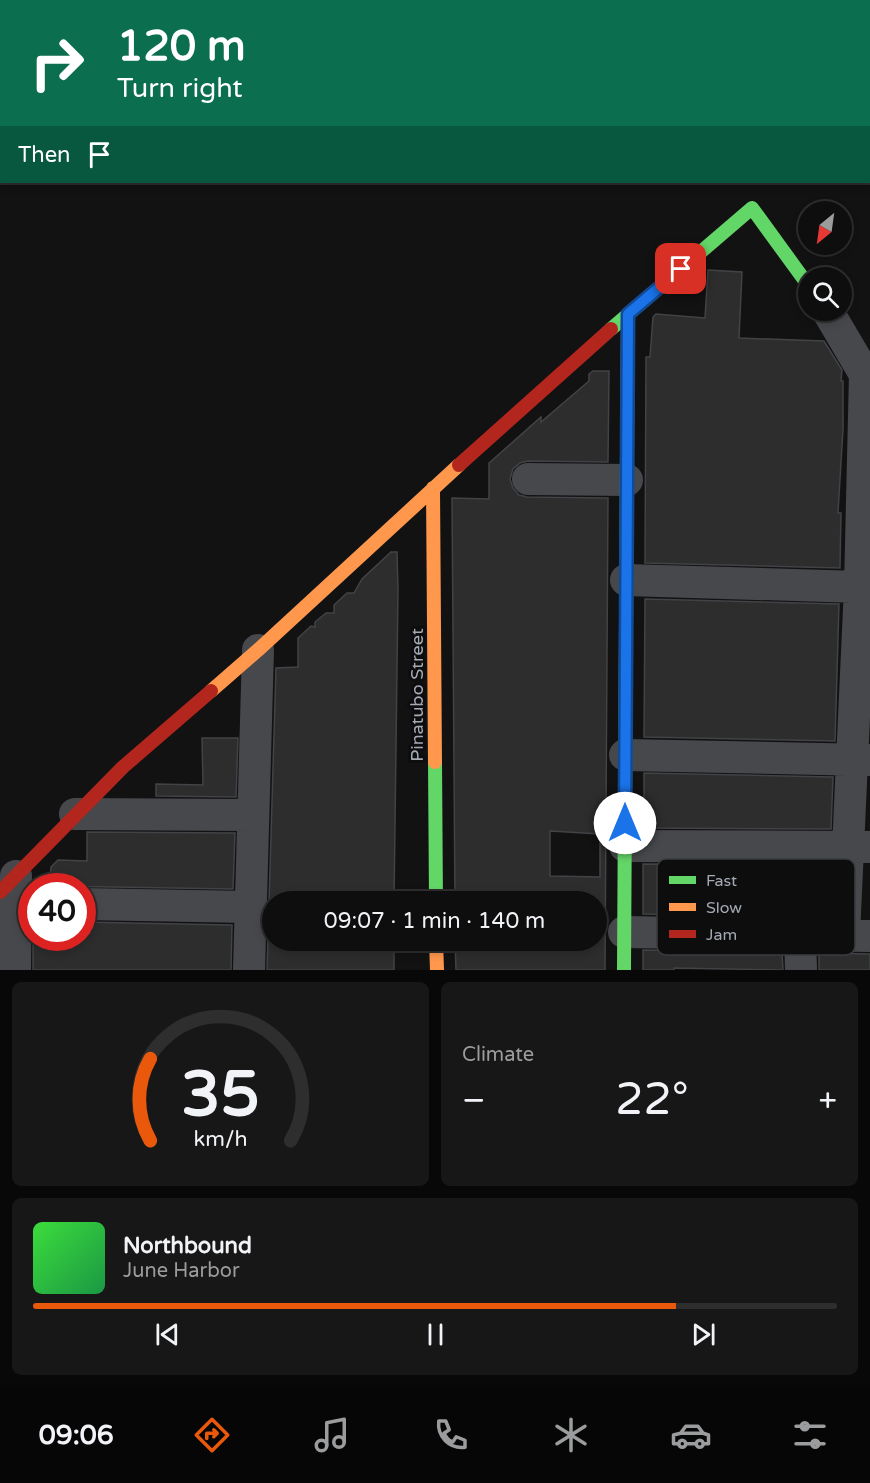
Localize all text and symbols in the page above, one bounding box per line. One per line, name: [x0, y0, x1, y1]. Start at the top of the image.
text: 120 m: [117, 21, 246, 72]
icon: right: [18, 24, 96, 102]
text: Turn right: [117, 72, 243, 105]
icon: arrive: [83, 138, 116, 171]
text: Then: [18, 142, 71, 168]
north arrow: [798, 201, 852, 255]
map controls: [798, 201, 852, 321]
pin: [655, 243, 706, 294]
icon: arrive: [664, 252, 697, 285]
button: search: [798, 267, 852, 321]
street label: Pinatubo Street: [406, 628, 428, 762]
position arrow: [593, 791, 657, 855]
legend: [657, 859, 855, 955]
text: Fast: [706, 871, 737, 891]
speed limit sign: 40: [18, 873, 96, 951]
text: Slow: [706, 898, 742, 918]
text: 09:07 · 1 min · 140 m: [324, 908, 545, 934]
text: Jam: [706, 925, 737, 945]
text: Climate: [462, 1043, 534, 1067]
text: 35: [181, 1058, 260, 1133]
text: 22°: [615, 1073, 689, 1127]
text: −: [462, 1081, 486, 1120]
text: +: [818, 1081, 837, 1120]
text: km/h: [194, 1126, 247, 1152]
text: Northbound: [123, 1233, 252, 1259]
text: June Harbor: [123, 1259, 240, 1283]
icon: previous: [151, 1318, 184, 1351]
icon: pause: [419, 1318, 452, 1351]
icon: next: [687, 1318, 720, 1351]
icon: directions: [191, 1414, 233, 1456]
icon: music: [311, 1414, 353, 1456]
icon: phone: [430, 1414, 472, 1456]
icon: climate: [550, 1414, 592, 1456]
icon: car: [670, 1414, 712, 1456]
icon: filters: [789, 1414, 831, 1456]
text: 09:06: [39, 1419, 114, 1452]

